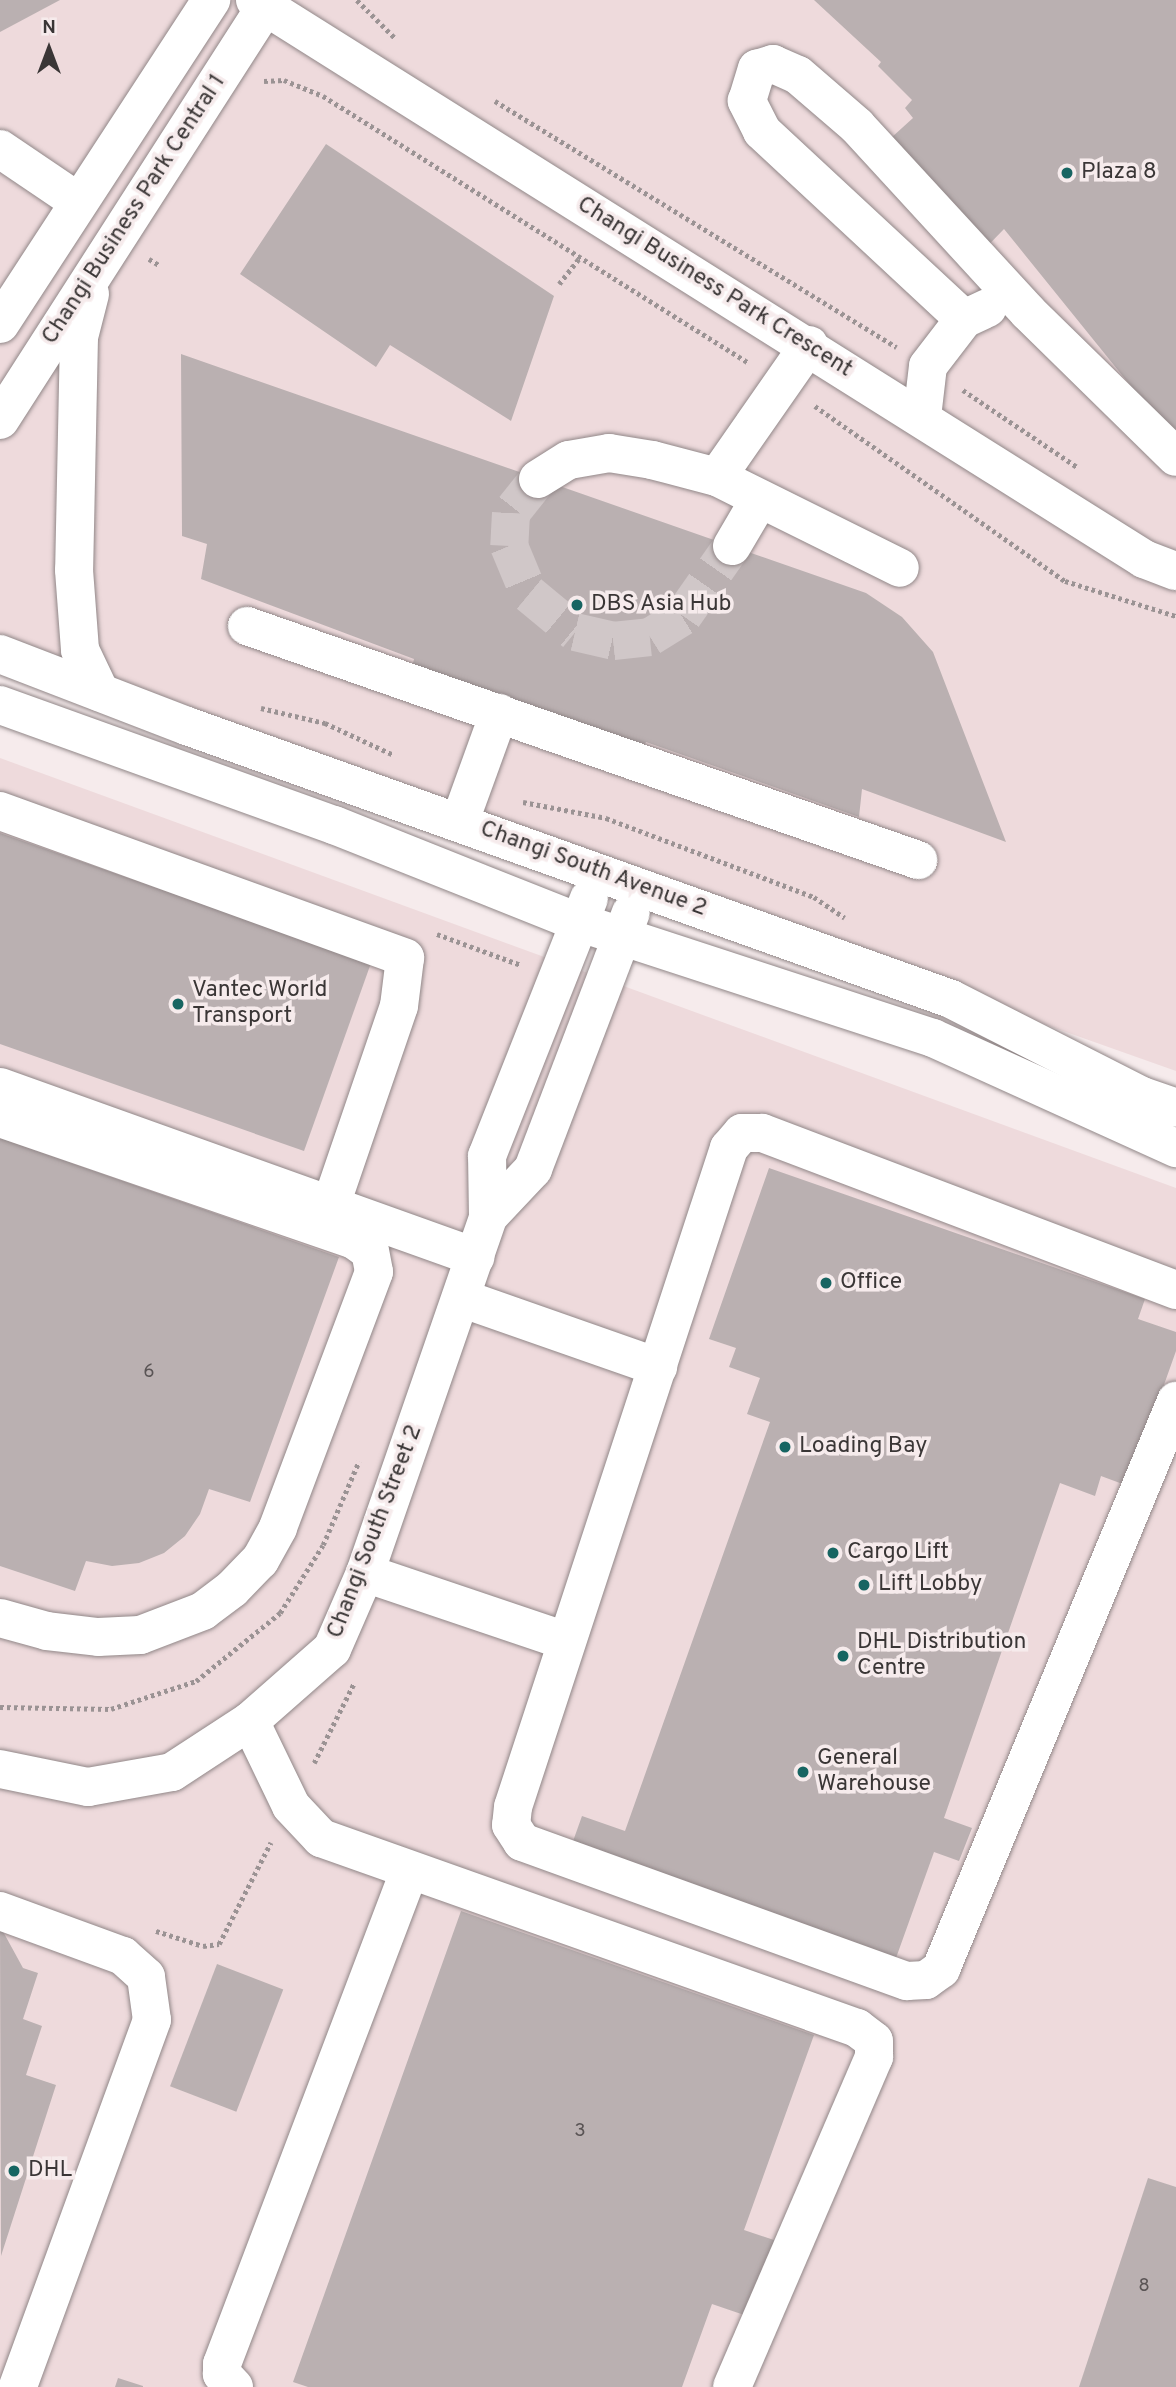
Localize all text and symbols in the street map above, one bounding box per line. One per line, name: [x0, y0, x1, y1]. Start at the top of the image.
north arrow: [14, 14, 84, 84]
text: N: [42, 16, 56, 40]
street label: Changi Business Park Central 1: [37, 70, 233, 350]
place label: Plaza 8: [1081, 159, 1157, 187]
marker: Plaza 8: [1059, 165, 1075, 181]
street label: Changi Business Park Crescent: [571, 192, 857, 384]
place label: DBS Asia Hub: [591, 591, 732, 619]
marker: DBS Asia Hub: [569, 597, 585, 613]
street label: Changi South Avenue 2: [476, 816, 710, 924]
place label: Vantec World Transport: [192, 977, 328, 1031]
marker: Vantec World Transport: [170, 996, 186, 1012]
place label: Office: [840, 1269, 902, 1297]
marker: Office: [818, 1275, 834, 1291]
house number: 6: [143, 1362, 155, 1384]
street label: Changi South Street 2: [323, 1421, 429, 1643]
place label: Loading Bay: [799, 1433, 927, 1461]
marker: Loading Bay: [777, 1439, 793, 1455]
place label: Cargo Lift: [847, 1539, 949, 1567]
marker: Cargo Lift: [825, 1545, 841, 1561]
place label: Lift Lobby: [878, 1571, 982, 1599]
marker: Lift Lobby: [856, 1577, 872, 1593]
place label: DHL Distribution Centre: [857, 1629, 1027, 1683]
marker: DHL Distribution Centre: [835, 1648, 851, 1664]
place label: General Warehouse: [817, 1745, 931, 1799]
marker: General Warehouse: [795, 1764, 811, 1780]
house number: 3: [574, 2121, 586, 2143]
place label: DHL: [28, 2157, 72, 2185]
marker: DHL: [6, 2163, 22, 2179]
house number: 8: [1138, 2276, 1150, 2298]

